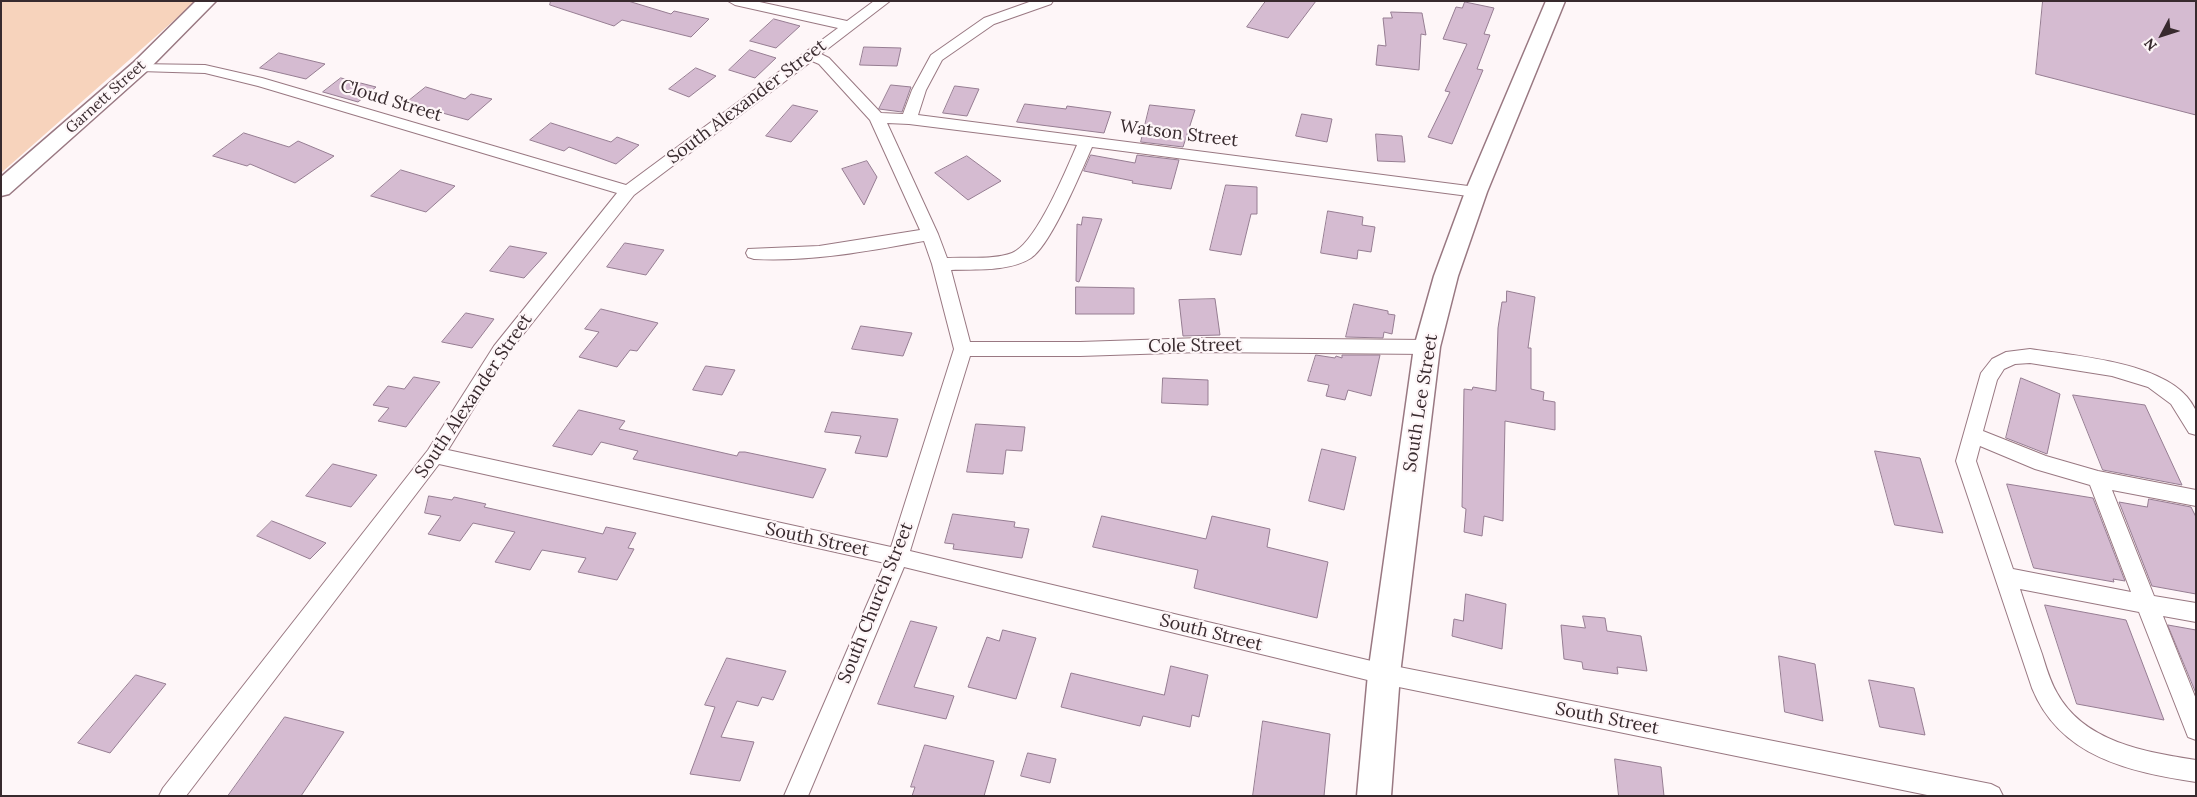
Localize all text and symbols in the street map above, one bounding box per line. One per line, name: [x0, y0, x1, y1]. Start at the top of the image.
north arrow: [2137, 10, 2187, 60]
street label: South Alexander Street: [663, 35, 831, 169]
text: N: [2140, 35, 2161, 55]
street label: Garnett Street: [62, 57, 150, 137]
street label: Cloud Street: [338, 75, 444, 127]
street label: Watson Street: [1119, 116, 1239, 152]
street label: South Alexander Street: [411, 310, 537, 482]
street label: South Lee Street: [1399, 332, 1443, 474]
street label: Cole Street: [1148, 334, 1242, 358]
street label: South Street: [763, 519, 871, 561]
street label: South Church Street: [834, 519, 918, 687]
street label: South Street: [1157, 610, 1265, 656]
street label: South Street: [1553, 698, 1661, 740]

